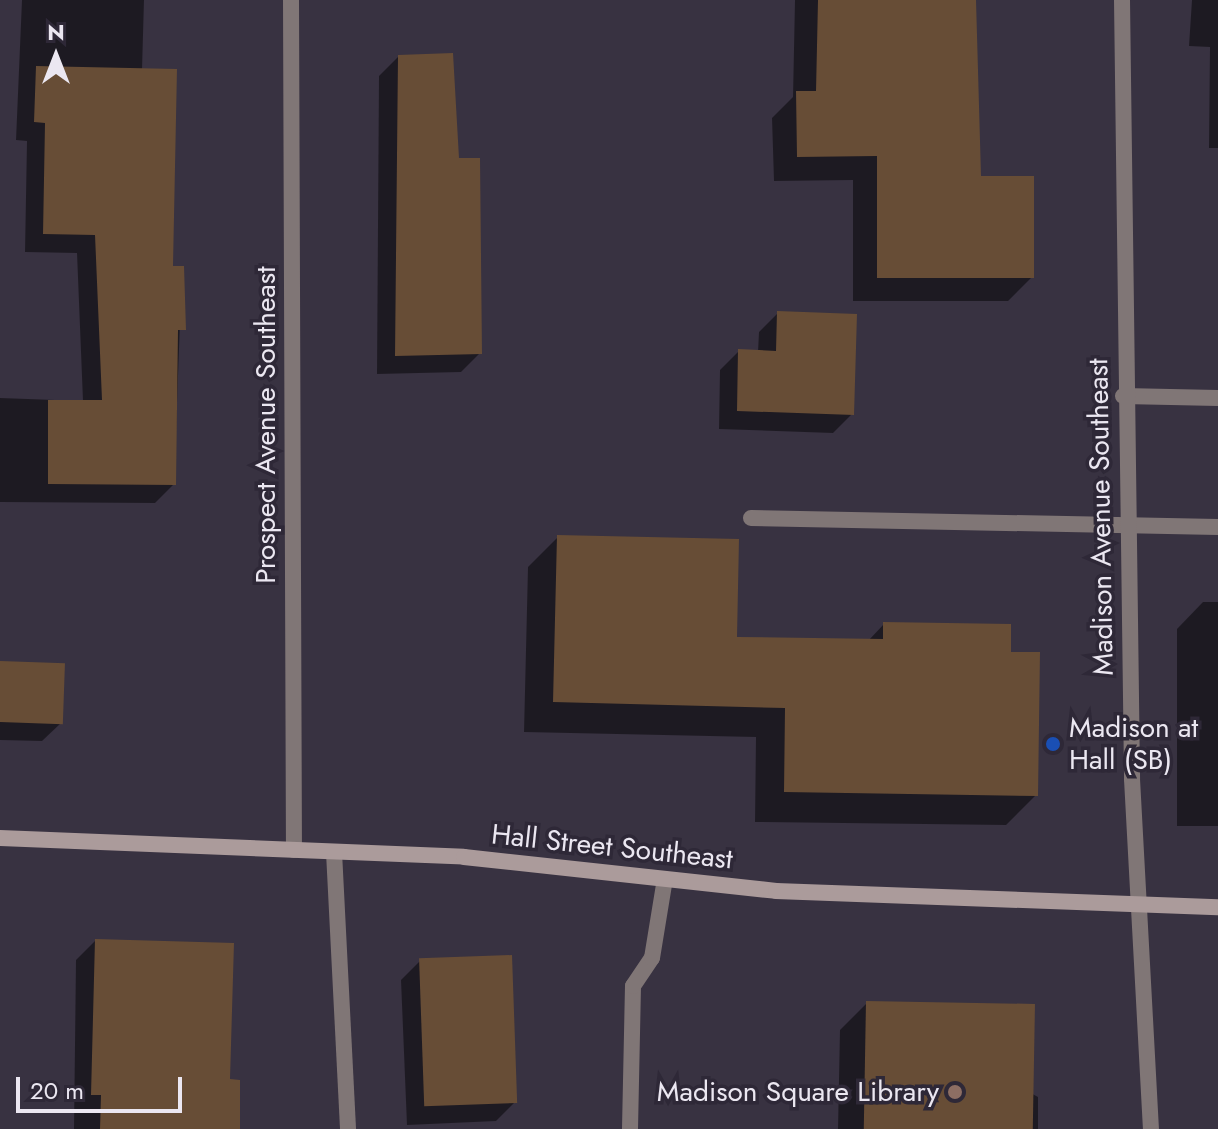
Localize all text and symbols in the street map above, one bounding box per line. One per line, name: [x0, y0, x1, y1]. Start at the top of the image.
north arrow: [16, 16, 96, 96]
text: N: [47, 16, 65, 48]
street label: Prospect Avenue Southeast: [249, 266, 283, 584]
street label: Madison Avenue Southeast: [1081, 358, 1121, 676]
place label: Madison at Hall (SB): [1069, 711, 1198, 777]
marker: Madison at Hall (SB): [1044, 735, 1062, 753]
street label: Hall Street Southeast: [490, 818, 734, 876]
scale bar: [20, 1061, 186, 1111]
text: 20 m: [30, 1073, 84, 1108]
place label: Madison Square Library: [657, 1075, 939, 1109]
marker: Madison Square Library: [946, 1083, 964, 1101]

